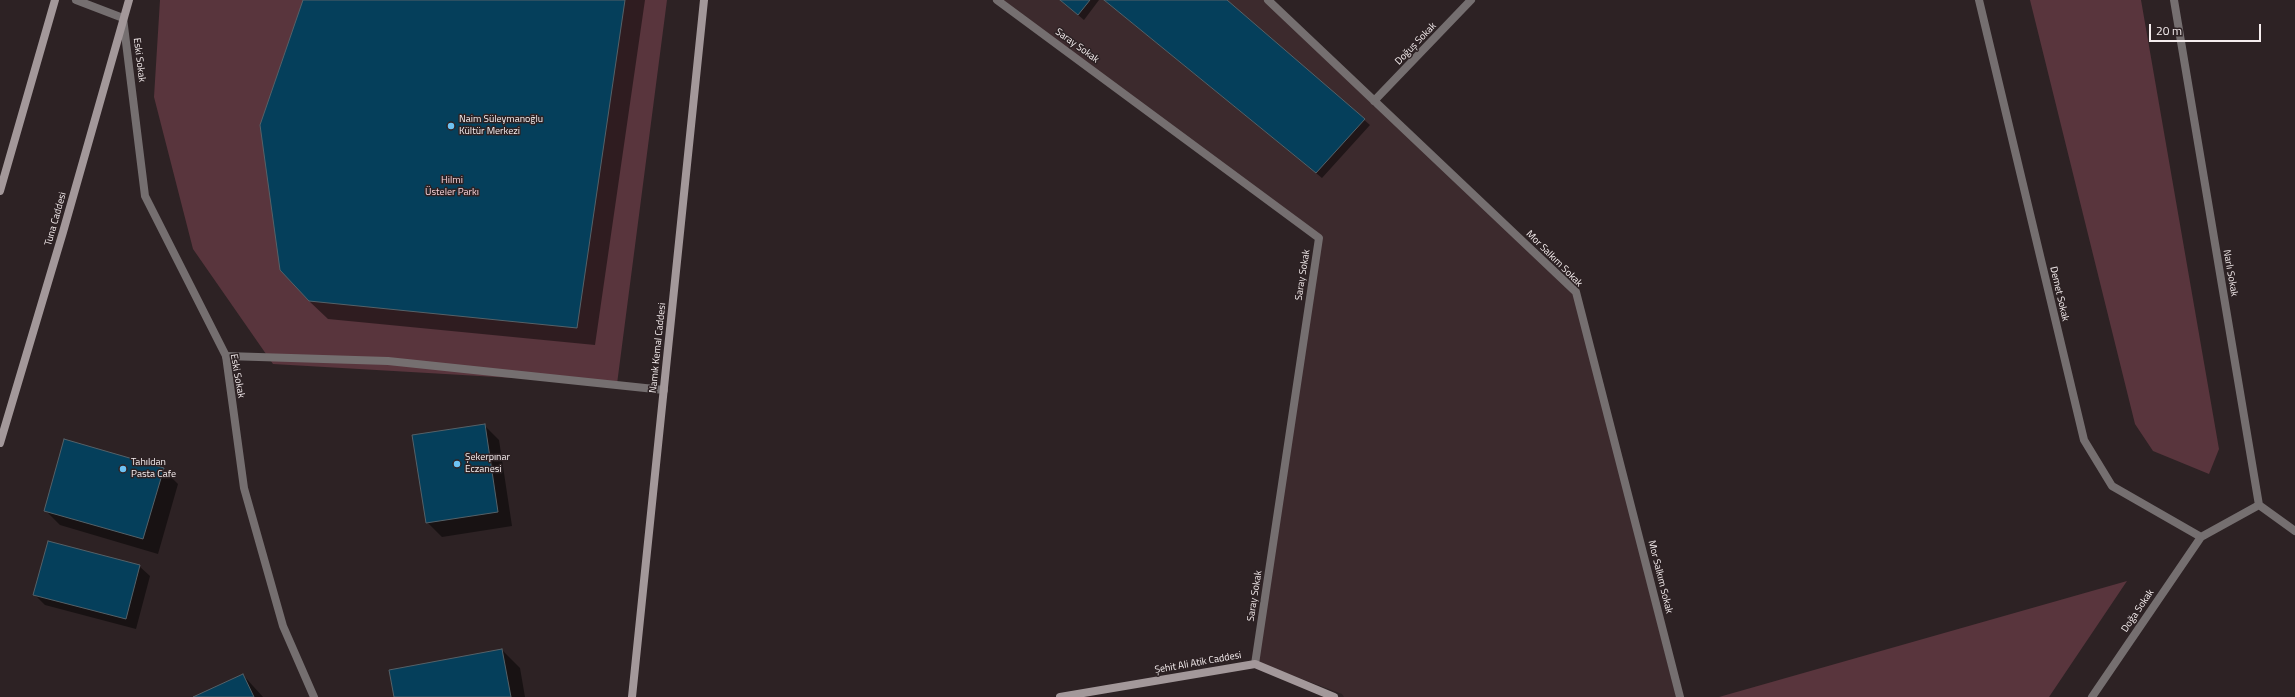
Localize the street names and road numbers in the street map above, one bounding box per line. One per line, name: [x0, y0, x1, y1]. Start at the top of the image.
street label: Doğuş Sokak: [1393, 20, 1439, 68]
street label: Saray Sokak: [1053, 26, 1101, 66]
street label: Eski Sokak: [130, 37, 148, 83]
street label: Tuna Caddesi: [43, 191, 69, 247]
street label: Mor Salkım Sokak: [1523, 228, 1585, 290]
street label: Saray Sokak: [1293, 249, 1313, 301]
street label: Narlı Sokak: [2220, 249, 2240, 297]
street label: Demet Sokak: [2047, 265, 2071, 323]
street label: Namık Kemal Caddesi: [647, 302, 669, 394]
street label: Eski Sokak: [227, 353, 247, 399]
street label: Mor Salkım Sokak: [1645, 539, 1675, 615]
street label: Saray Sokak: [1245, 570, 1265, 622]
street label: Doğa Sokak: [2119, 587, 2157, 635]
street label: Şehit Ali Atik Caddesi: [1154, 649, 1242, 677]

